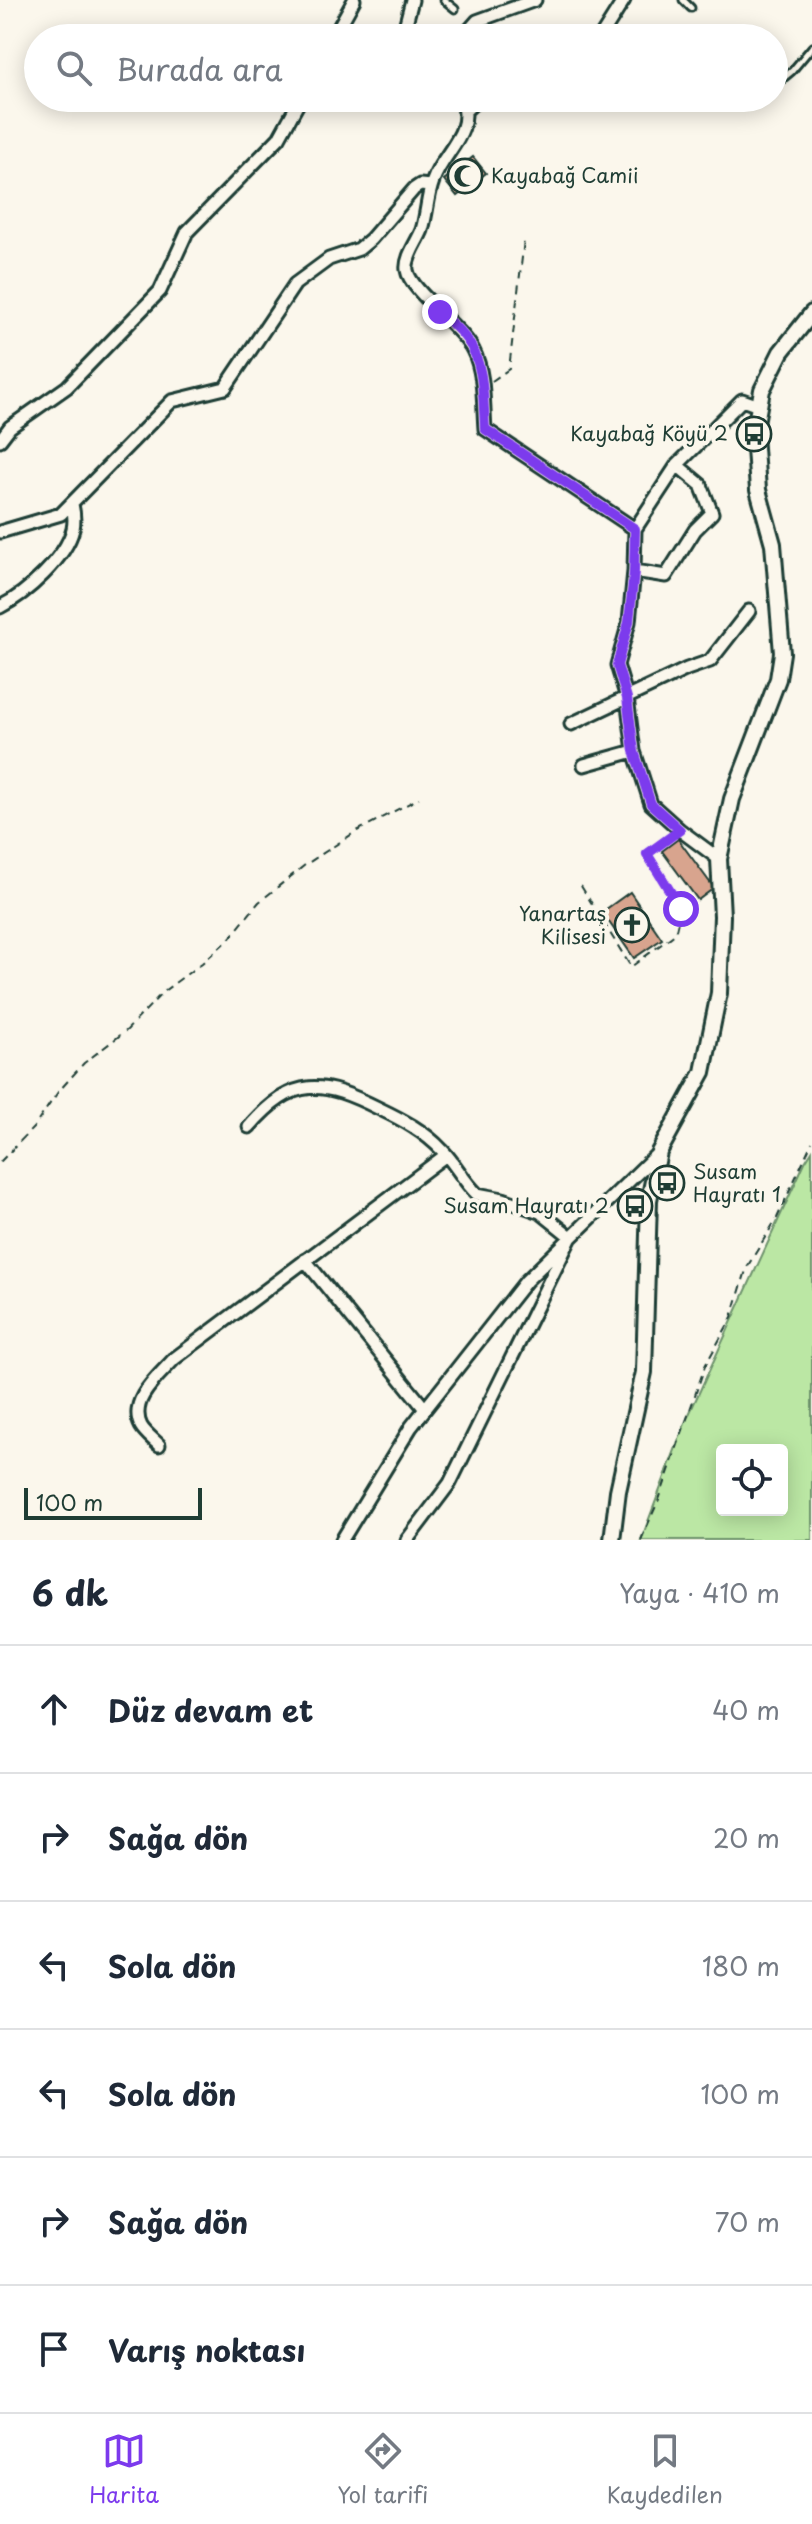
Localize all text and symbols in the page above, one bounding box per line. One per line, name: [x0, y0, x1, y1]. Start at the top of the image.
search box: [24, 24, 788, 112]
icon: search: [52, 46, 96, 90]
text: Burada ara: [116, 46, 282, 91]
mosque icon: Kayabağ Camii: [446, 157, 484, 195]
place label: Kayabağ Camii: [491, 160, 638, 190]
route end: [422, 294, 458, 330]
bus stop icon: Kayabağ Köyü 2: [735, 415, 773, 453]
place label: Kayabağ Köyü 2: [570, 418, 728, 448]
route start: [663, 891, 699, 927]
place label: Yanartaş Kilisesi: [519, 898, 606, 951]
church icon: Yanartaş Kilisesi: [613, 906, 651, 944]
place label: Susam Hayratı 1: [693, 1156, 781, 1209]
bus stop icon: Susam Hayratı 1: [648, 1164, 686, 1202]
bus stop icon: Susam Hayratı 2: [616, 1187, 654, 1225]
place label: Susam Hayratı 2: [443, 1190, 609, 1220]
map controls: [716, 1444, 788, 1516]
button: locate: [716, 1444, 788, 1516]
scale bar: [24, 1484, 202, 1520]
text: 100 m: [36, 1485, 103, 1518]
text: 6 dk: [32, 1566, 108, 1618]
text: Yaya · 410 m: [619, 1573, 780, 1612]
icon: ahead: [32, 1687, 76, 1731]
text: Düz devam et: [108, 1687, 313, 1732]
text: 40 m: [712, 1690, 780, 1729]
icon: right: [32, 1815, 76, 1859]
text: Sağa dön: [108, 1815, 248, 1860]
text: 20 m: [713, 1818, 780, 1857]
icon: left: [32, 1943, 76, 1987]
text: Sola dön: [108, 1943, 237, 1988]
text: 180 m: [702, 1946, 780, 1985]
icon: left: [32, 2071, 76, 2115]
text: Sola dön: [108, 2071, 237, 2116]
text: 100 m: [700, 2074, 780, 2113]
icon: right: [32, 2199, 76, 2243]
text: Sağa dön: [108, 2199, 248, 2244]
text: 70 m: [715, 2202, 780, 2241]
icon: arrive: [32, 2327, 76, 2371]
text: Varış noktası: [108, 2327, 305, 2372]
tab: Harita: [89, 2429, 159, 2510]
tab: Yol tarifi: [337, 2429, 428, 2510]
tab: Kaydedilen: [607, 2429, 723, 2510]

